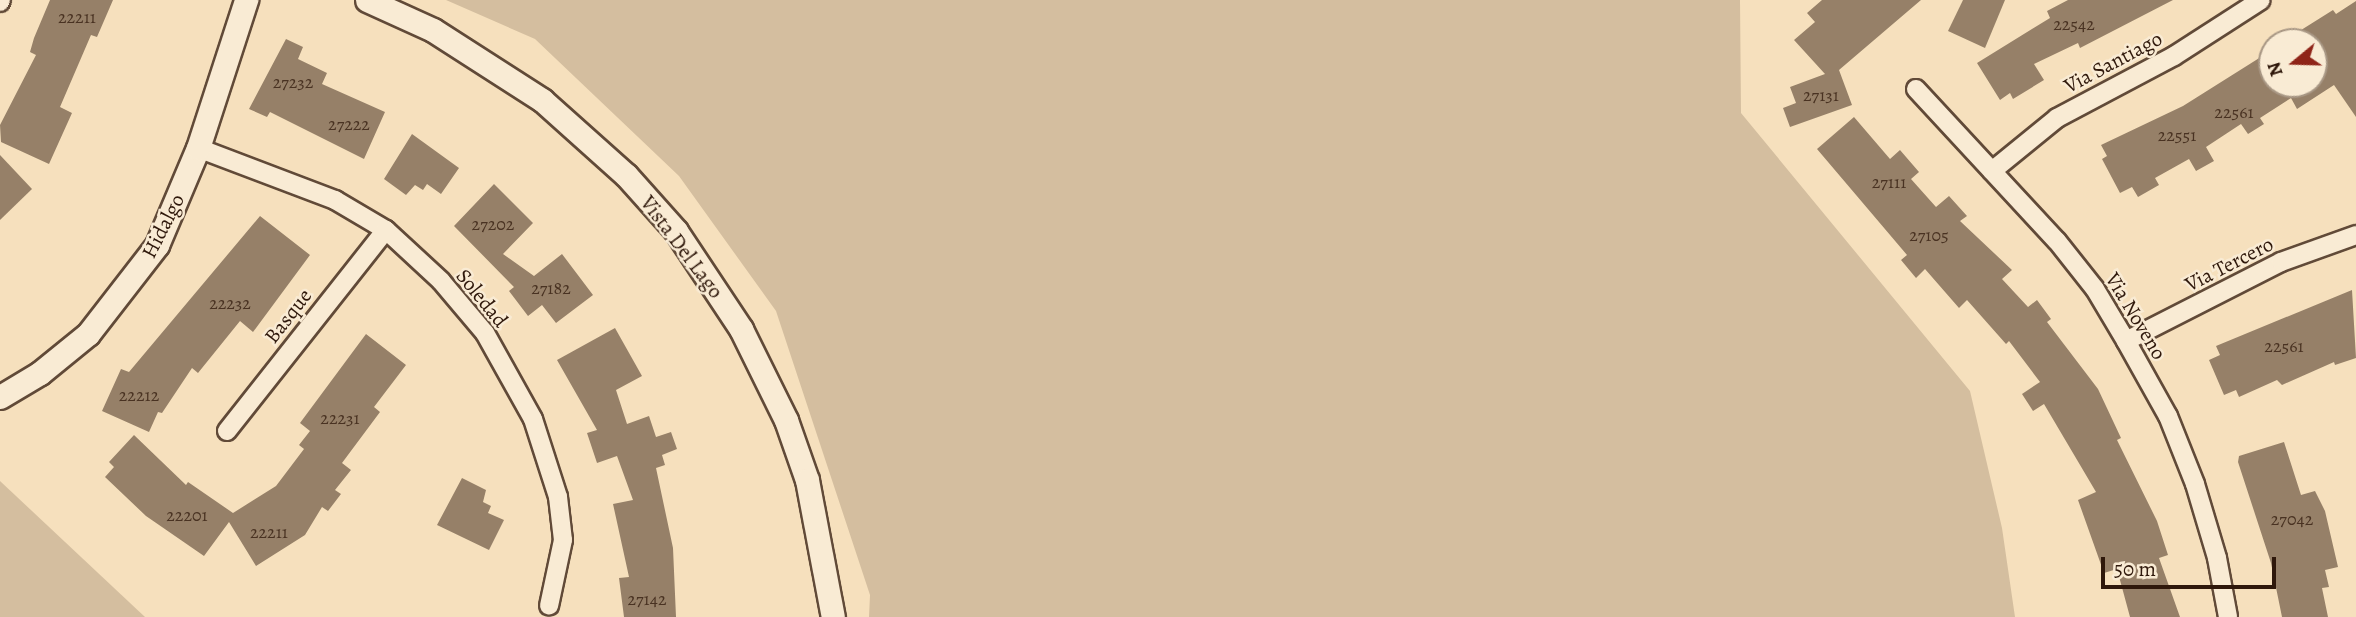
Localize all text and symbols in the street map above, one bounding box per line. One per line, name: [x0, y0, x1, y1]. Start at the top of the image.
house number: 22211: [58, 6, 96, 28]
house number: 22542: [2053, 13, 2095, 35]
street label: Via Santiago: [2060, 26, 2166, 98]
north arrow: [2258, 28, 2328, 98]
text: N: [2260, 58, 2290, 80]
house number: 27232: [273, 71, 313, 93]
house number: 27131: [1803, 84, 1839, 106]
house number: 22561: [2214, 101, 2254, 123]
house number: 27222: [328, 113, 370, 135]
house number: 22551: [2158, 124, 2196, 146]
house number: 27111: [1872, 171, 1906, 193]
street label: Hidalgo: [136, 190, 190, 262]
street label: Vista Del Lago: [635, 191, 729, 303]
house number: 27202: [472, 213, 514, 235]
house number: 27105: [1909, 224, 1949, 246]
street label: Via Tercero: [2181, 231, 2277, 297]
street label: Soledad: [451, 264, 513, 332]
street label: Via Noveno: [2100, 268, 2172, 364]
house number: 27182: [531, 277, 571, 299]
street label: Basque: [259, 284, 317, 348]
house number: 22232: [209, 292, 251, 314]
house number: 22561: [2264, 335, 2304, 357]
house number: 22212: [119, 384, 159, 406]
house number: 22231: [320, 407, 360, 429]
house number: 22201: [166, 504, 208, 526]
house number: 27042: [2271, 508, 2313, 530]
house number: 22211: [250, 521, 288, 543]
scale bar: [2104, 544, 2279, 588]
text: 50 m: [2114, 555, 2156, 583]
house number: 27142: [628, 588, 666, 610]

